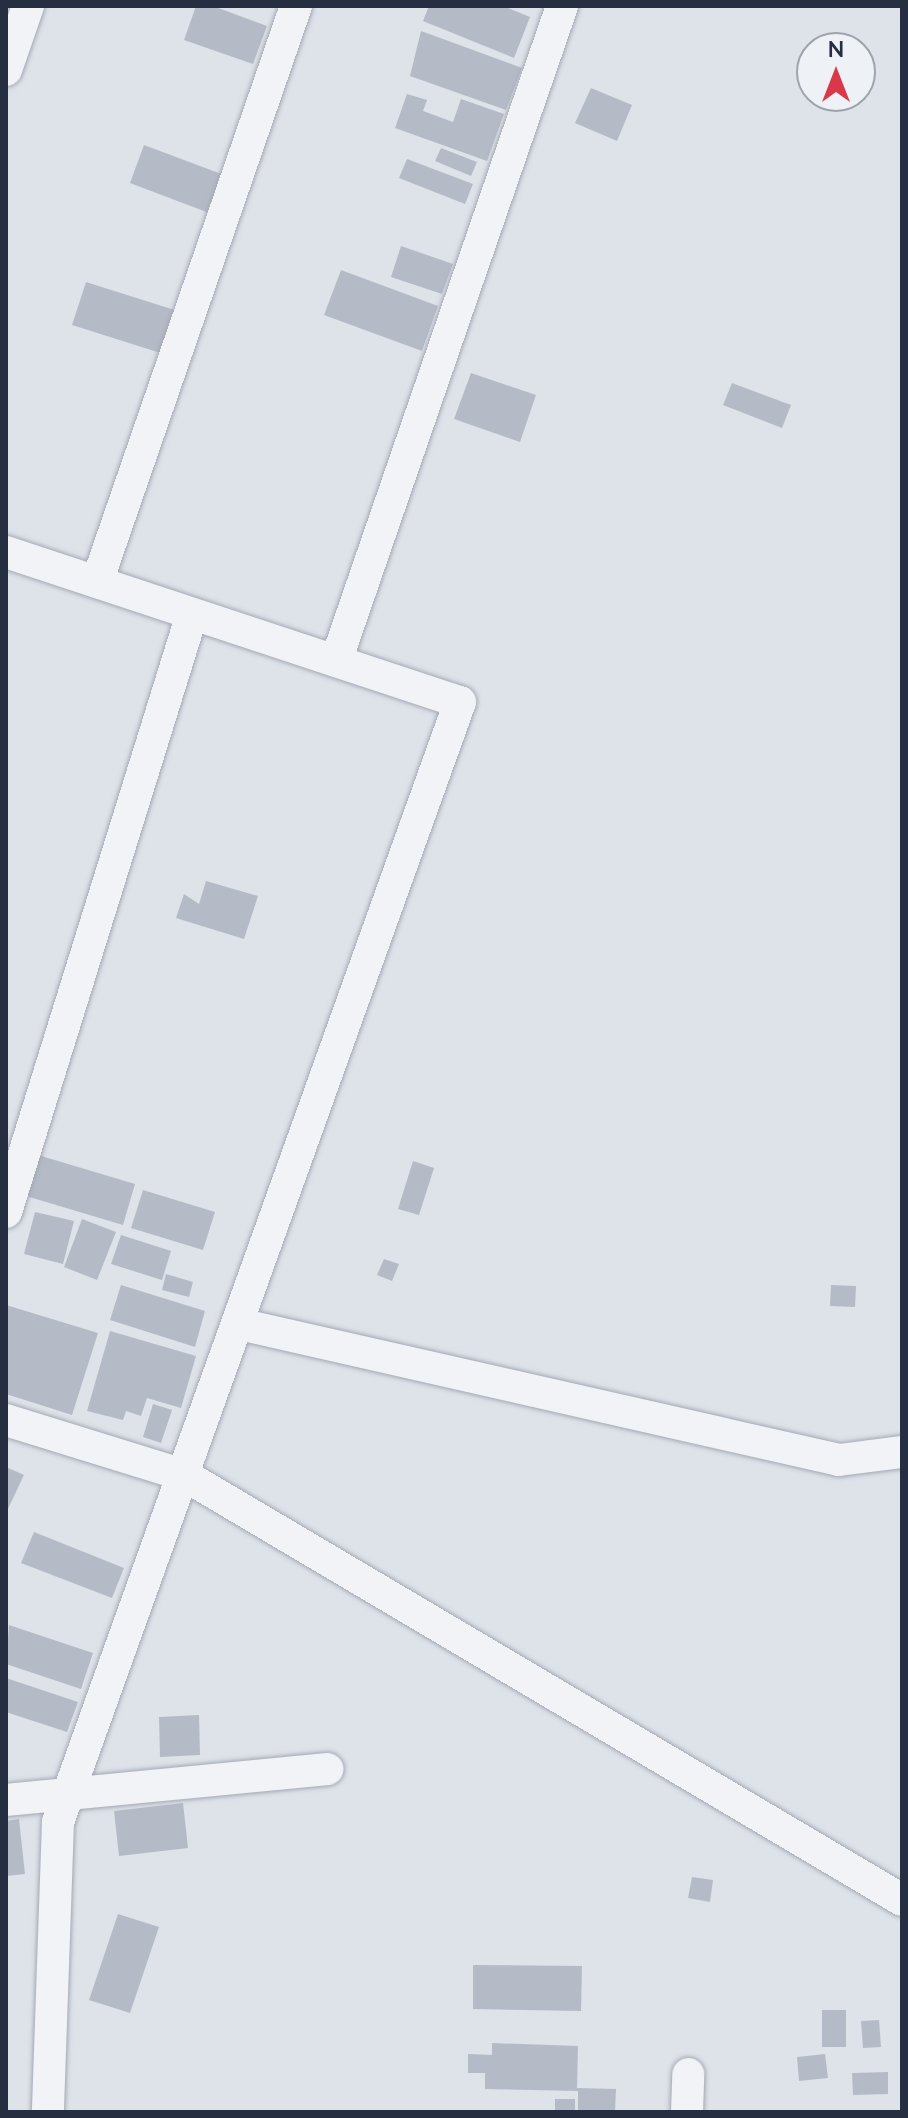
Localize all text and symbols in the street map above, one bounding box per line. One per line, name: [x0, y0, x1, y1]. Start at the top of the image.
north arrow: [796, 32, 876, 112]
text: N: [828, 35, 844, 65]

